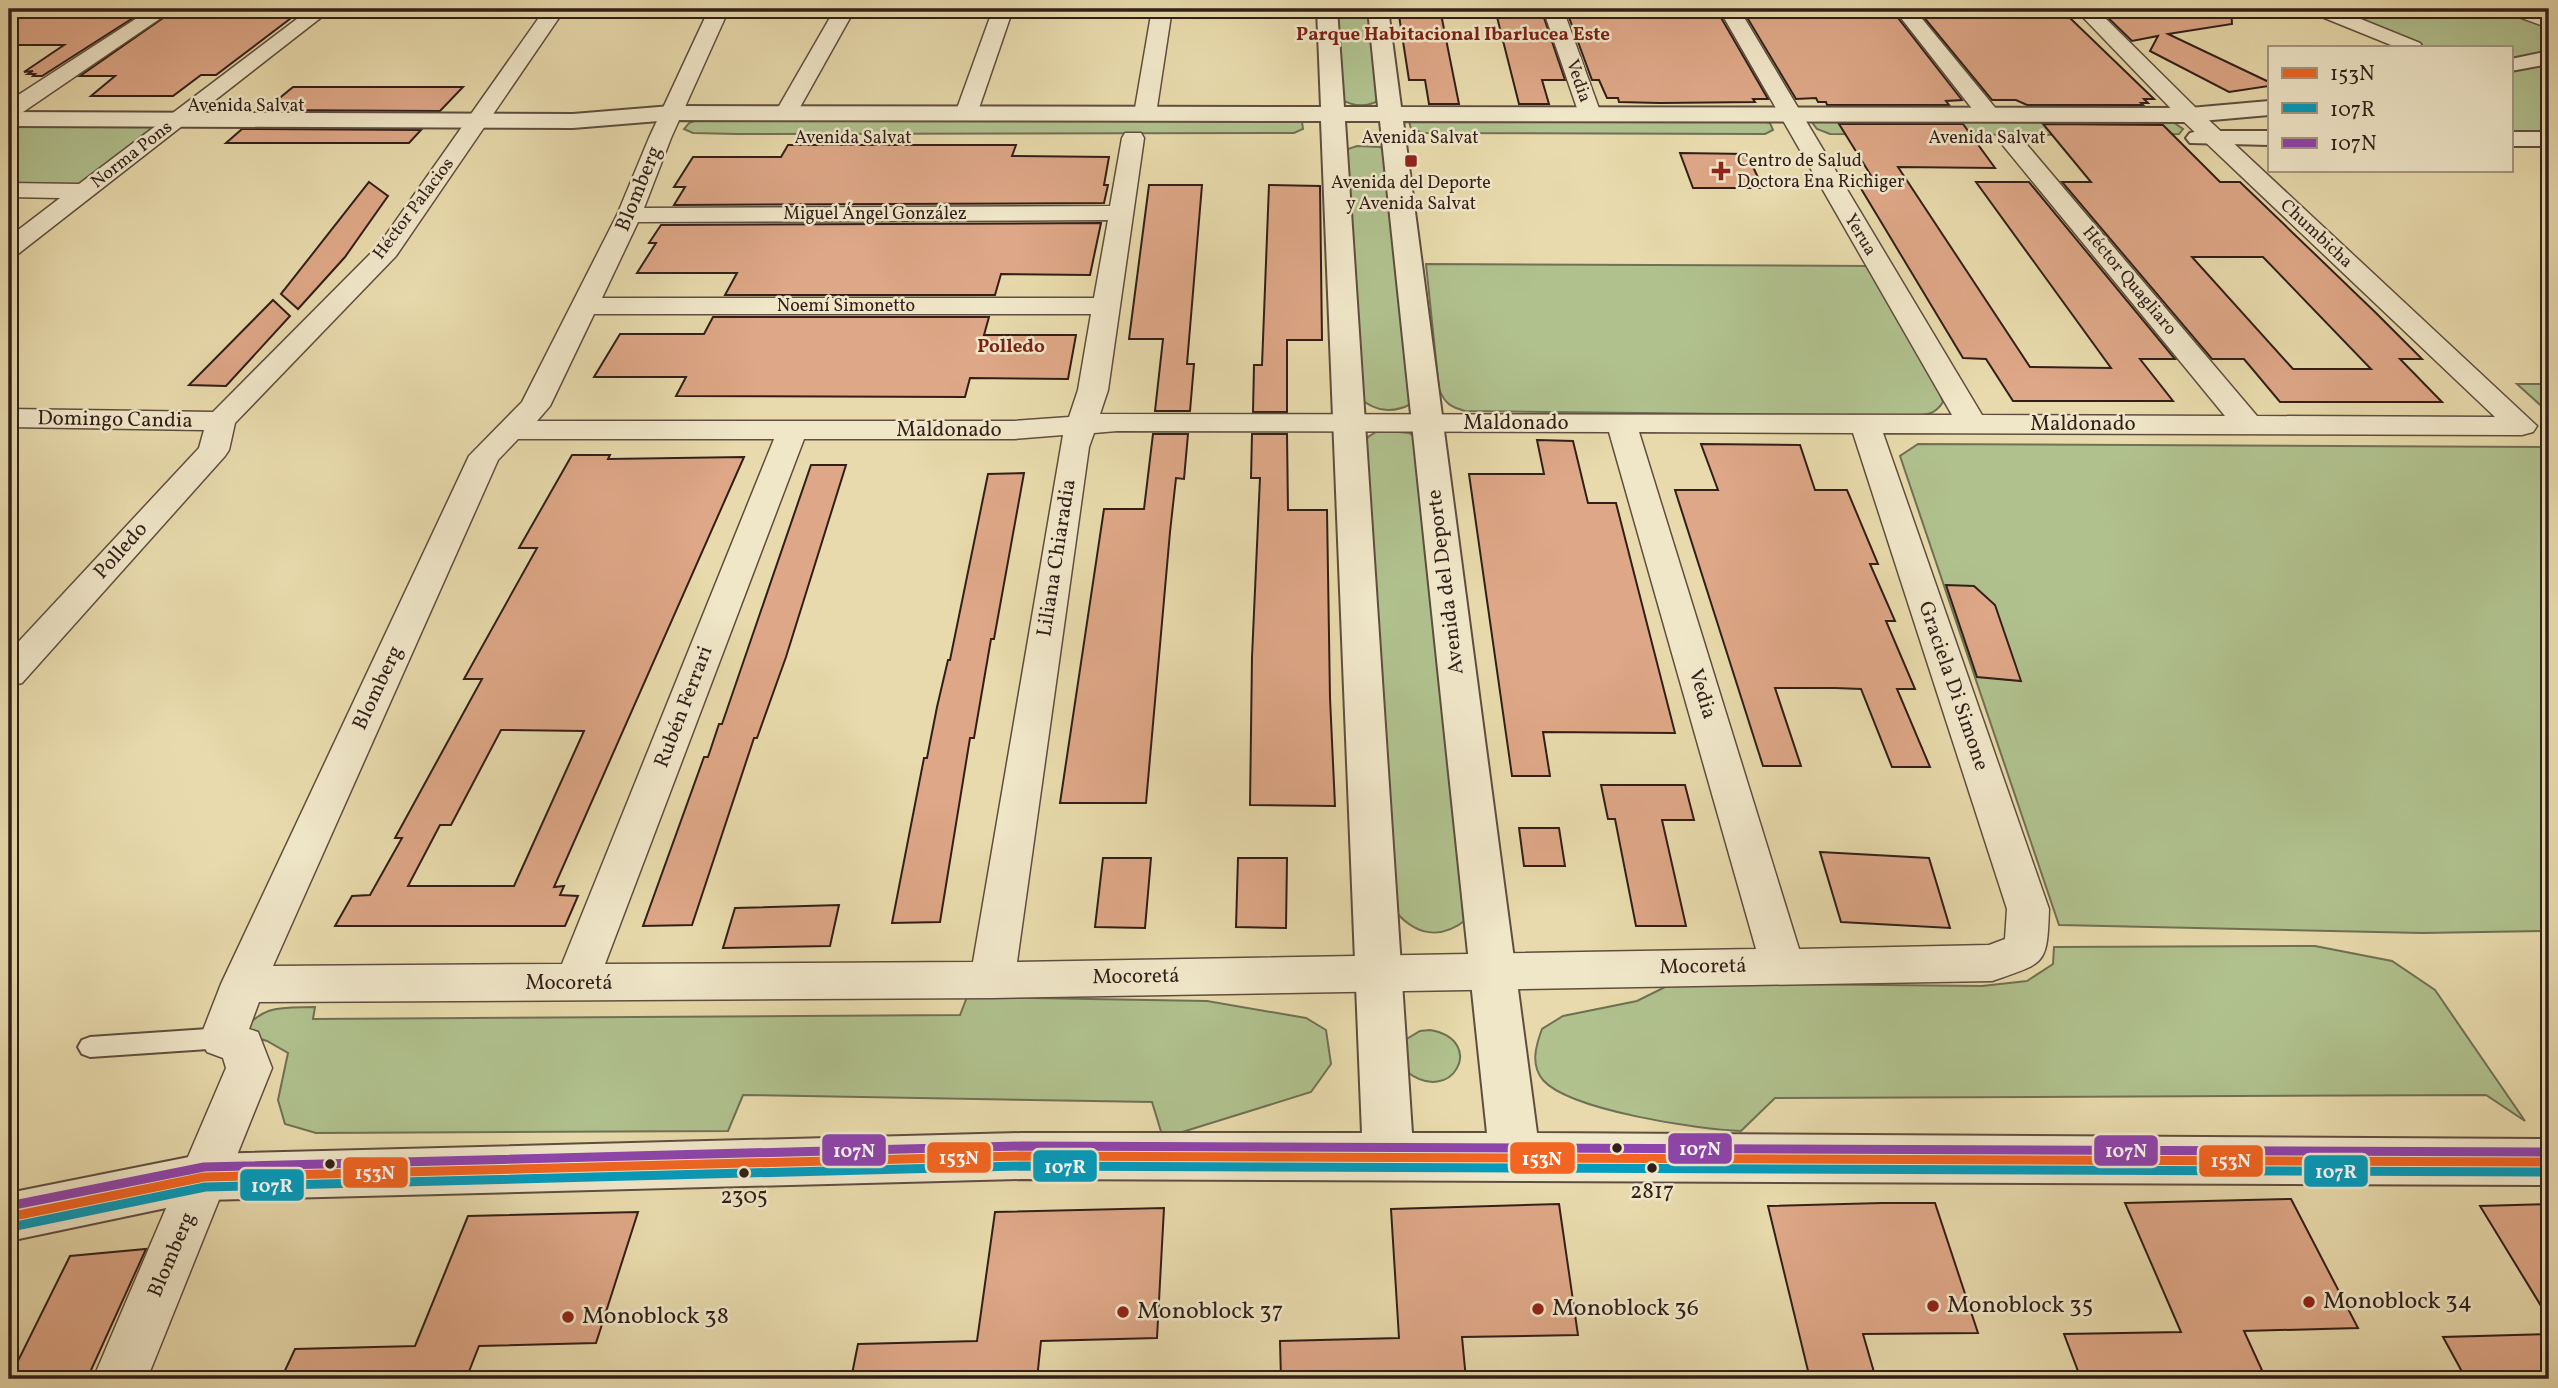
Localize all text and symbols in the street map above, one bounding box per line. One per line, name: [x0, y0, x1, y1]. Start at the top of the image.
district label: Parque Habitacional Ibarlucea Este: [1296, 22, 1610, 48]
legend: [2268, 46, 2512, 172]
street label: Vedia: [1559, 56, 1597, 106]
text: 153N: [2330, 60, 2375, 89]
street label: Avenida Salvat: [187, 94, 305, 119]
text: 107R: [2330, 96, 2375, 125]
street label: Norma Pons: [86, 115, 178, 195]
street label: Avenida Salvat: [794, 126, 912, 151]
street label: Avenida Salvat: [1361, 126, 1479, 151]
street label: Avenida Salvat: [1928, 126, 2046, 151]
text: 107N: [2330, 130, 2377, 159]
street label: Blomberg: [609, 142, 669, 236]
place label: Centro de Salud Doctora Ena Richiger: [1737, 149, 1905, 195]
street label: Héctor Palacios: [367, 153, 461, 265]
marker: Avenida del Deporte y Avenida Salvat: [1403, 153, 1419, 169]
marker: Centro de Salud Doctora Ena Richiger: [1711, 161, 1731, 181]
place label: Avenida del Deporte y Avenida Salvat: [1331, 171, 1491, 217]
street label: Chumbicha: [2274, 194, 2358, 274]
street label: Miguel Ángel González: [783, 202, 967, 227]
street label: Yerua: [1838, 209, 1882, 261]
street label: Héctor Quagliaro: [2076, 221, 2182, 341]
street label: Noemí Simonetto: [777, 294, 915, 319]
district label: Polledo: [977, 334, 1045, 360]
street label: Domingo Candia: [37, 404, 193, 436]
street label: Maldonado: [1463, 409, 1569, 438]
street label: Maldonado: [2030, 410, 2136, 439]
street label: Maldonado: [896, 416, 1002, 445]
street label: Liliana Chiaradia: [1030, 477, 1084, 639]
street label: Avenida del Deporte: [1420, 488, 1472, 676]
street label: Polledo: [87, 516, 155, 586]
street label: Graciela Di Simone: [1910, 597, 1996, 775]
street label: Blomberg: [346, 641, 410, 735]
street label: Rubén Ferrari: [647, 642, 721, 772]
street label: Vedia: [1681, 665, 1723, 723]
street label: Mocoretá: [1659, 952, 1747, 982]
street label: Mocoretá: [1092, 962, 1180, 992]
street label: Mocoretá: [525, 969, 613, 998]
line badge: 107N: [1667, 1132, 1733, 1165]
line badge: 107N: [821, 1133, 887, 1167]
line badge: 107N: [2093, 1134, 2159, 1167]
text: 107N: [1679, 1137, 1721, 1163]
text: 107N: [833, 1139, 875, 1165]
text: 107N: [2105, 1139, 2147, 1165]
line badge: 153N: [926, 1141, 992, 1174]
line badge: 153N: [1509, 1141, 1576, 1175]
unlabelled marker: [1610, 1141, 1624, 1155]
line badge: 153N: [2198, 1144, 2264, 1178]
text: 153N: [939, 1146, 979, 1172]
text: 153N: [1522, 1147, 1562, 1173]
line badge: 107R: [1032, 1149, 1098, 1183]
text: 153N: [2211, 1149, 2251, 1175]
line badge: 107R: [2303, 1154, 2369, 1188]
text: 107R: [1044, 1155, 1086, 1181]
line badge: 153N: [342, 1156, 409, 1189]
unlabelled marker: [323, 1157, 337, 1171]
text: 107R: [2315, 1160, 2357, 1186]
text: 153N: [355, 1161, 395, 1187]
marker: 2817: [1645, 1161, 1659, 1175]
marker: 2305: [737, 1166, 751, 1180]
line badge: 107R: [239, 1168, 305, 1202]
text: 107R: [251, 1174, 293, 1200]
place label: 2817: [1630, 1176, 1674, 1208]
place label: 2305: [720, 1181, 768, 1213]
street label: Blomberg: [141, 1208, 203, 1302]
place label: Monoblock 34: [2323, 1285, 2472, 1319]
place label: Monoblock 35: [1947, 1289, 2093, 1323]
place label: Monoblock 36: [1552, 1292, 1699, 1326]
marker: Monoblock 34: [2301, 1294, 2317, 1310]
place label: Monoblock 37: [1137, 1295, 1283, 1329]
marker: Monoblock 35: [1925, 1298, 1941, 1314]
place label: Monoblock 38: [582, 1300, 729, 1334]
marker: Monoblock 36: [1530, 1301, 1546, 1317]
marker: Monoblock 37: [1115, 1304, 1131, 1320]
marker: Monoblock 38: [560, 1309, 576, 1325]

